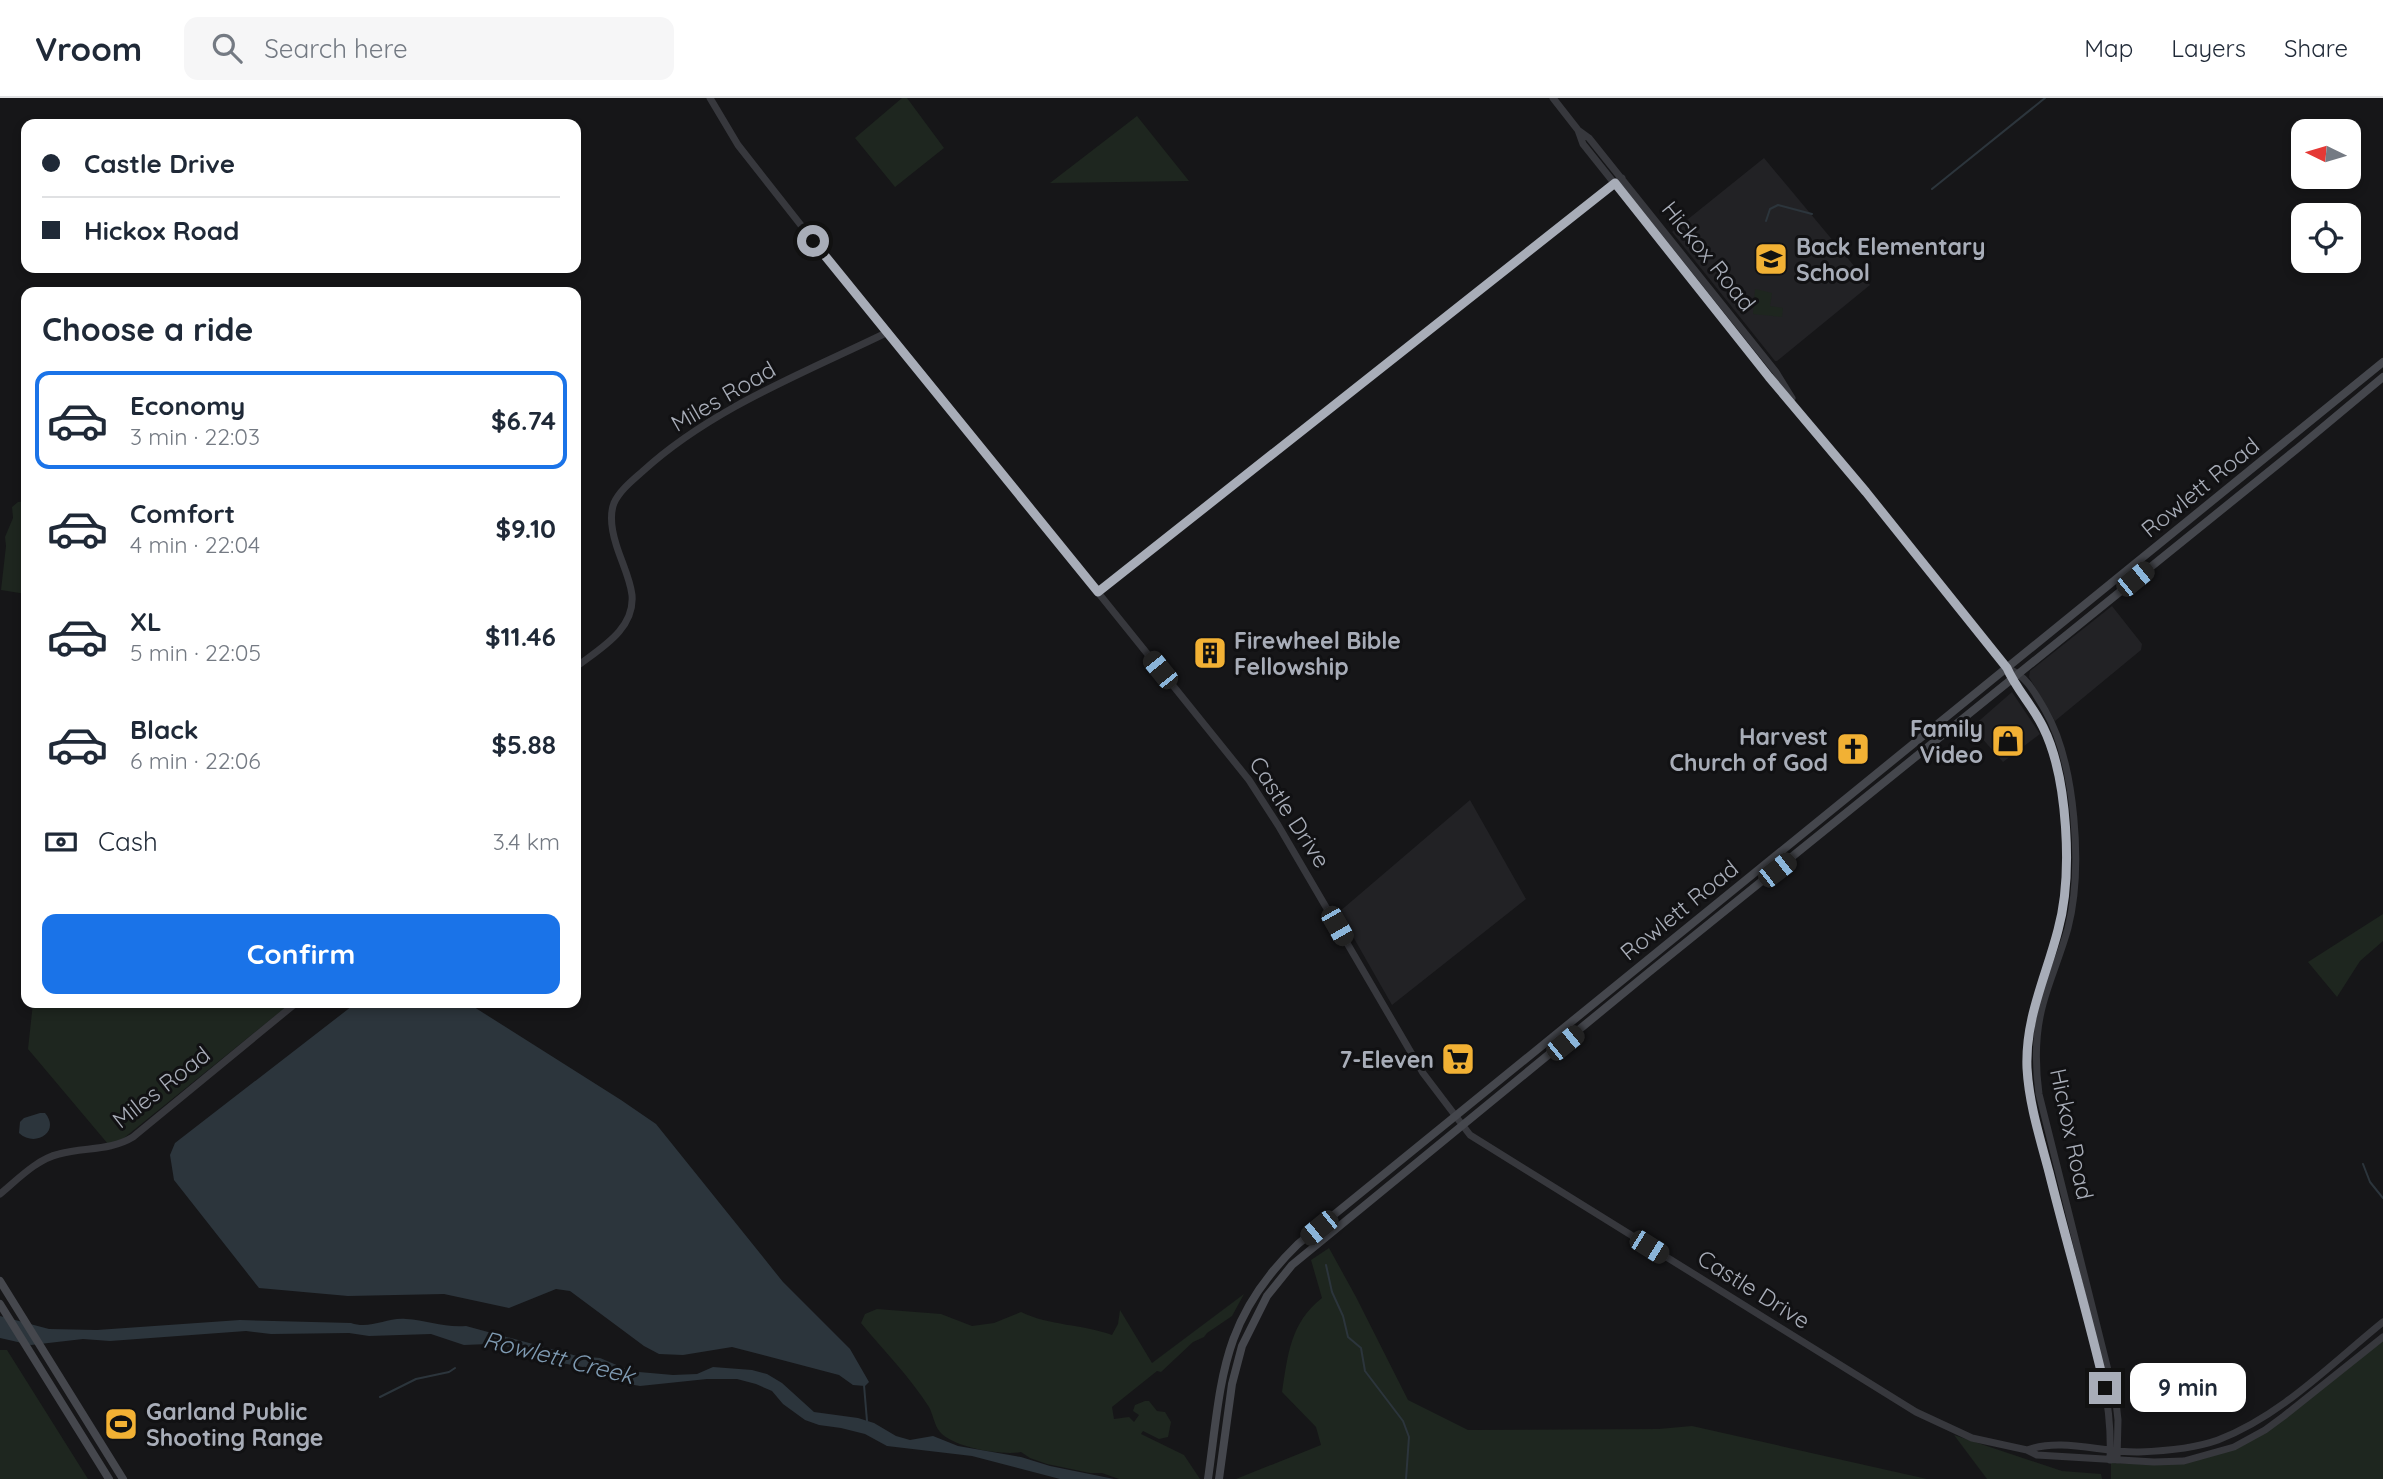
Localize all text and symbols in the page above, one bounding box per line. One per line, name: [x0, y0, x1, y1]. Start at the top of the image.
search box: [184, 17, 674, 80]
text: Vroom: [35, 28, 142, 69]
icon: search: [208, 29, 246, 67]
text: Search here: [264, 32, 408, 65]
text: Map: [2084, 33, 2133, 63]
text: Layers: [2171, 33, 2246, 63]
text: Share: [2284, 33, 2348, 63]
north arrow: [2291, 119, 2361, 189]
map controls: [2291, 119, 2361, 273]
text: Castle Drive: [84, 147, 235, 180]
street label: Hickox Road: [1656, 195, 1762, 317]
button: locate: [2291, 203, 2361, 273]
text: Hickox Road: [84, 214, 239, 247]
route start: [797, 225, 829, 257]
place label: Back Elementary School: [1796, 232, 1986, 287]
school or university icon: Back Elementary School: [1752, 240, 1790, 278]
text: Choose a ride: [42, 309, 254, 349]
street label: Miles Road: [665, 354, 781, 438]
icon: car: [46, 389, 109, 452]
text: Economy: [130, 389, 245, 422]
text: $6.74: [491, 404, 556, 437]
text: 3 min · 22:03: [130, 422, 260, 451]
street label: Rowlett Road: [2135, 431, 2265, 543]
icon: car: [46, 497, 109, 560]
text: Comfort: [130, 497, 235, 530]
text: $9.10: [495, 512, 556, 545]
text: 4 min · 22:04: [130, 530, 260, 559]
car: [2113, 558, 2158, 600]
icon: car: [46, 605, 109, 668]
text: XL: [130, 605, 162, 638]
text: $11.46: [485, 620, 556, 653]
place label: Firewheel Bible Fellowship: [1234, 626, 1401, 681]
building icon: Firewheel Bible Fellowship: [1191, 634, 1229, 672]
text: 5 min · 22:05: [130, 638, 261, 667]
car: [1139, 647, 1182, 693]
icon: car: [46, 713, 109, 776]
text: Black: [130, 713, 199, 746]
place label: Family Video: [1910, 714, 1983, 769]
place label: Harvest Church of God: [1670, 722, 1828, 777]
shop icon: Family Video: [1989, 722, 2027, 760]
text: $5.88: [492, 728, 556, 761]
church icon: Harvest Church of God: [1834, 730, 1872, 768]
text: 6 min · 22:06: [130, 746, 261, 775]
street label: Castle Drive: [1243, 751, 1337, 873]
icon: cash: [42, 823, 80, 861]
text: Cash: [98, 825, 158, 858]
text: 3.4 km: [493, 827, 560, 856]
car: [1754, 849, 1801, 891]
street label: Rowlett Road: [1614, 854, 1744, 966]
car: [1318, 903, 1357, 949]
button: Confirm: [42, 914, 560, 994]
car: [1543, 1022, 1588, 1064]
street label: Miles Road: [106, 1040, 216, 1134]
supermarket icon: 7-Eleven: [1439, 1040, 1477, 1078]
place label: 7-Eleven: [1340, 1045, 1434, 1074]
street label: Hickox Road: [2044, 1066, 2100, 1202]
car: [1297, 1207, 1342, 1249]
car: [1626, 1227, 1673, 1267]
street label: Castle Drive: [1692, 1243, 1816, 1335]
water label: Rowlett Creek: [480, 1324, 640, 1391]
callout: 9 min: [2130, 1364, 2245, 1412]
route end: [2089, 1372, 2121, 1404]
text: 9 min: [2158, 1373, 2218, 1402]
place label: Garland Public Shooting Range: [146, 1397, 323, 1452]
sports icon: Garland Public Shooting Range: [102, 1405, 140, 1443]

